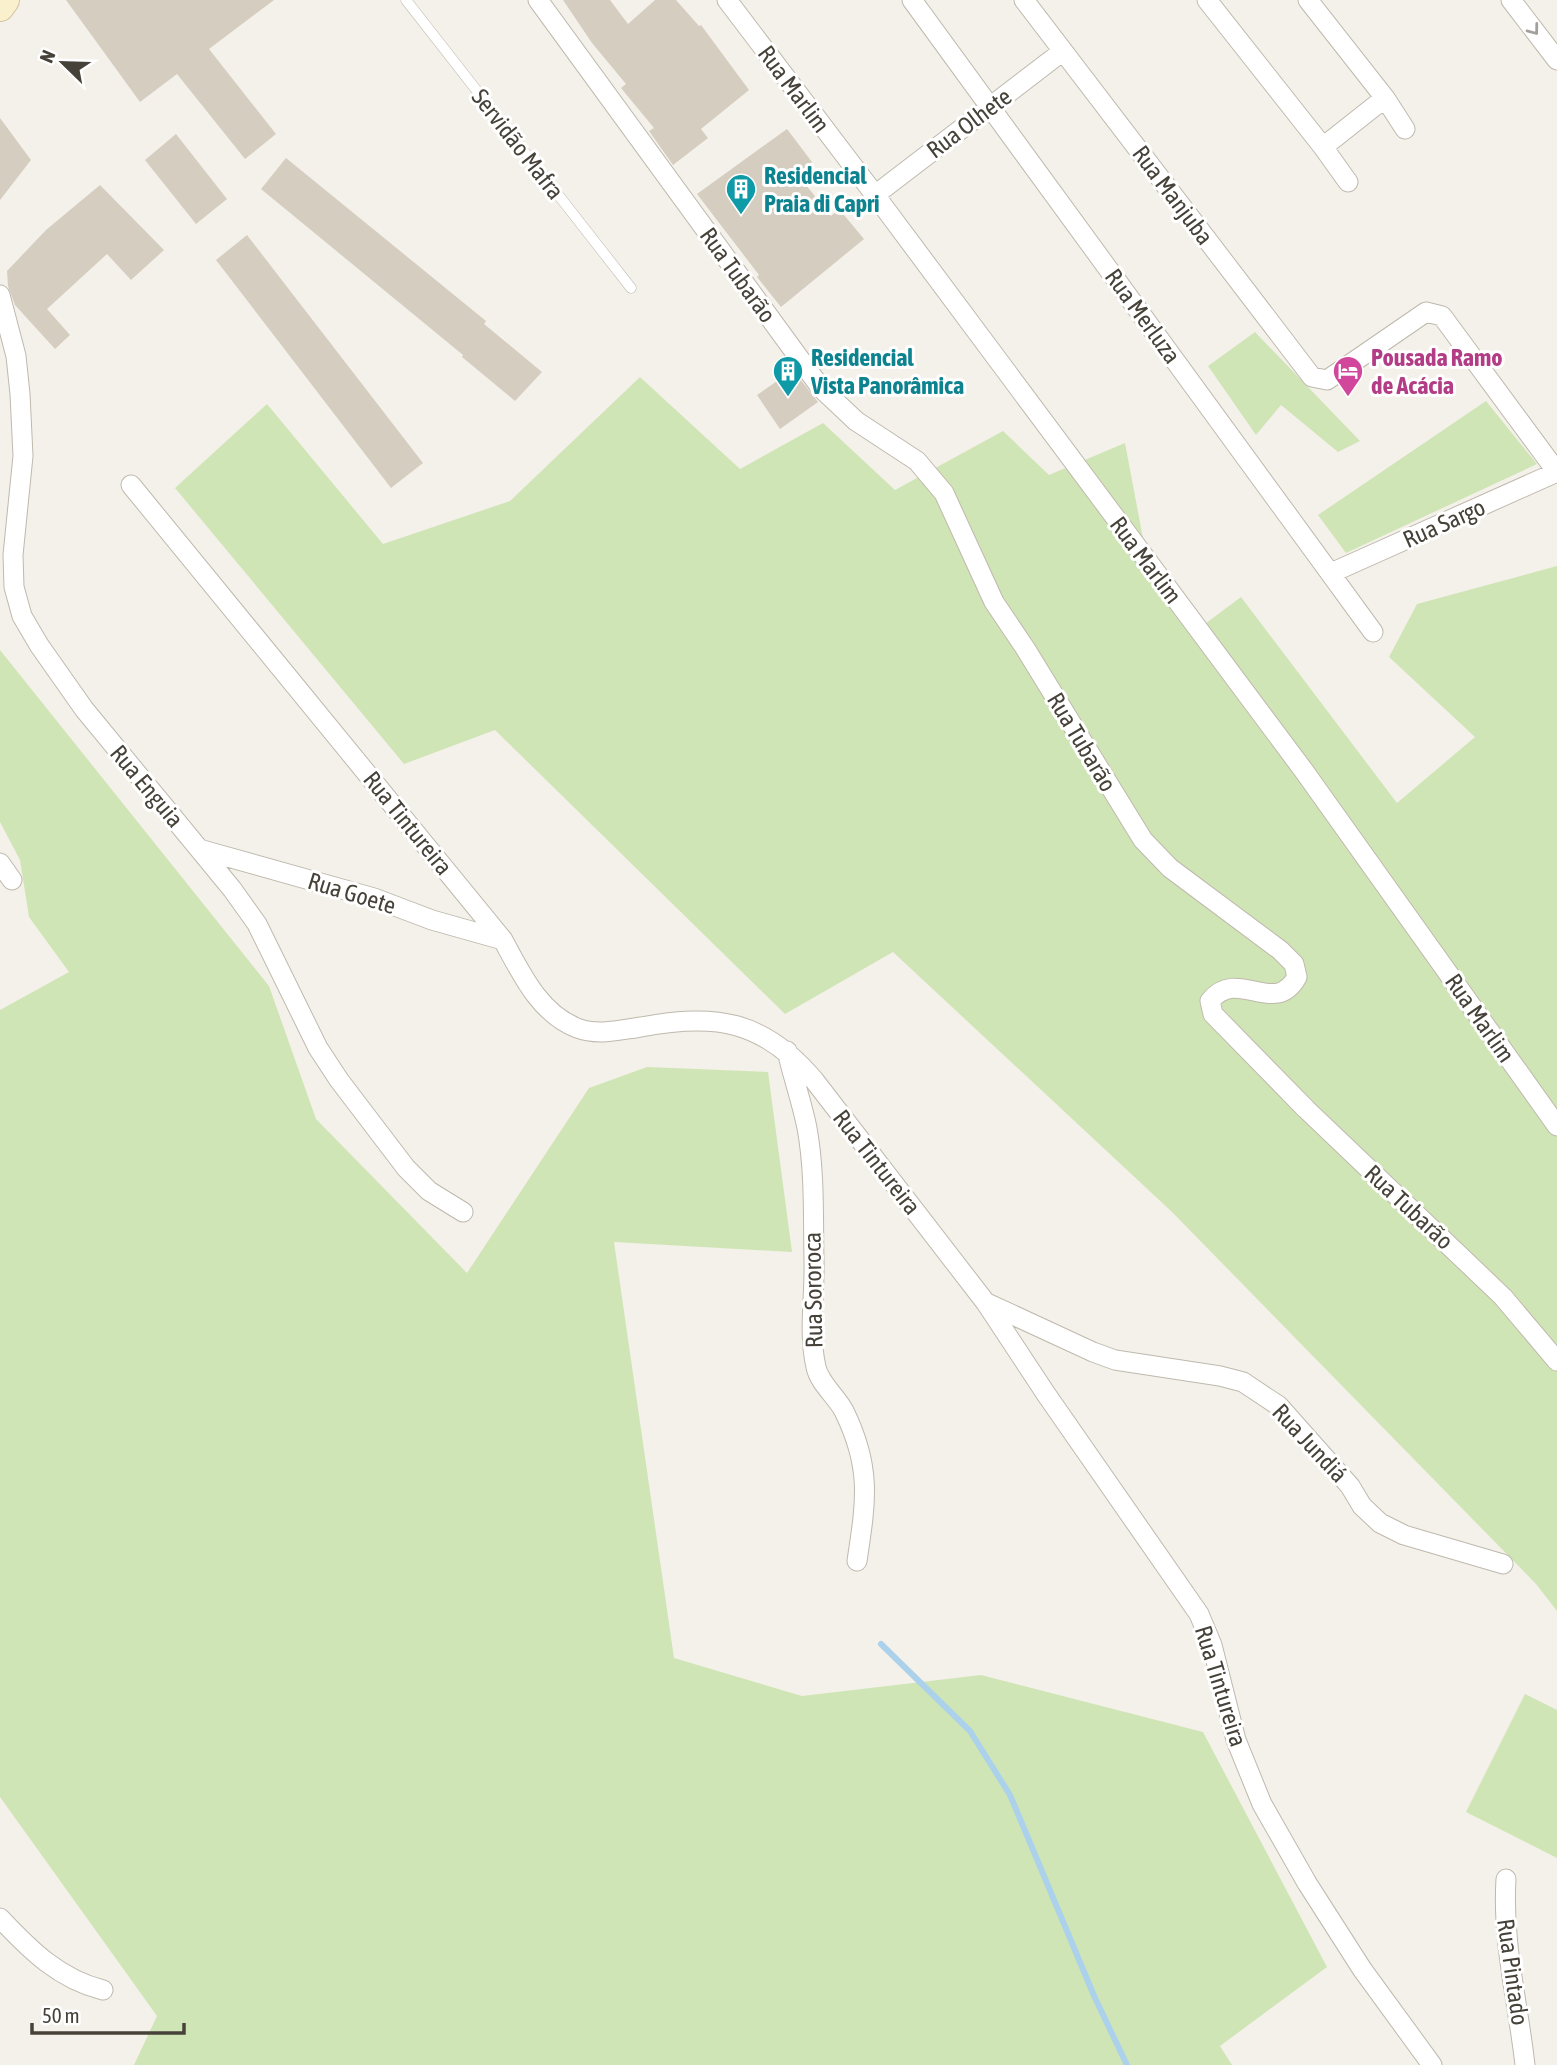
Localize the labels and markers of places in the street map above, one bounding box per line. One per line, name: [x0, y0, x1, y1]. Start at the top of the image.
place label: Residencial Praia di Capri: [764, 162, 880, 217]
building icon: Residencial Praia di Capri: [724, 172, 758, 216]
place label: Residencial Vista Panorâmica: [810, 344, 964, 399]
place label: Pousada Ramo de Acácia: [1371, 344, 1503, 399]
building icon: Residencial Vista Panorâmica: [771, 354, 805, 398]
hotel icon: Pousada Ramo de Acácia: [1331, 354, 1365, 398]

